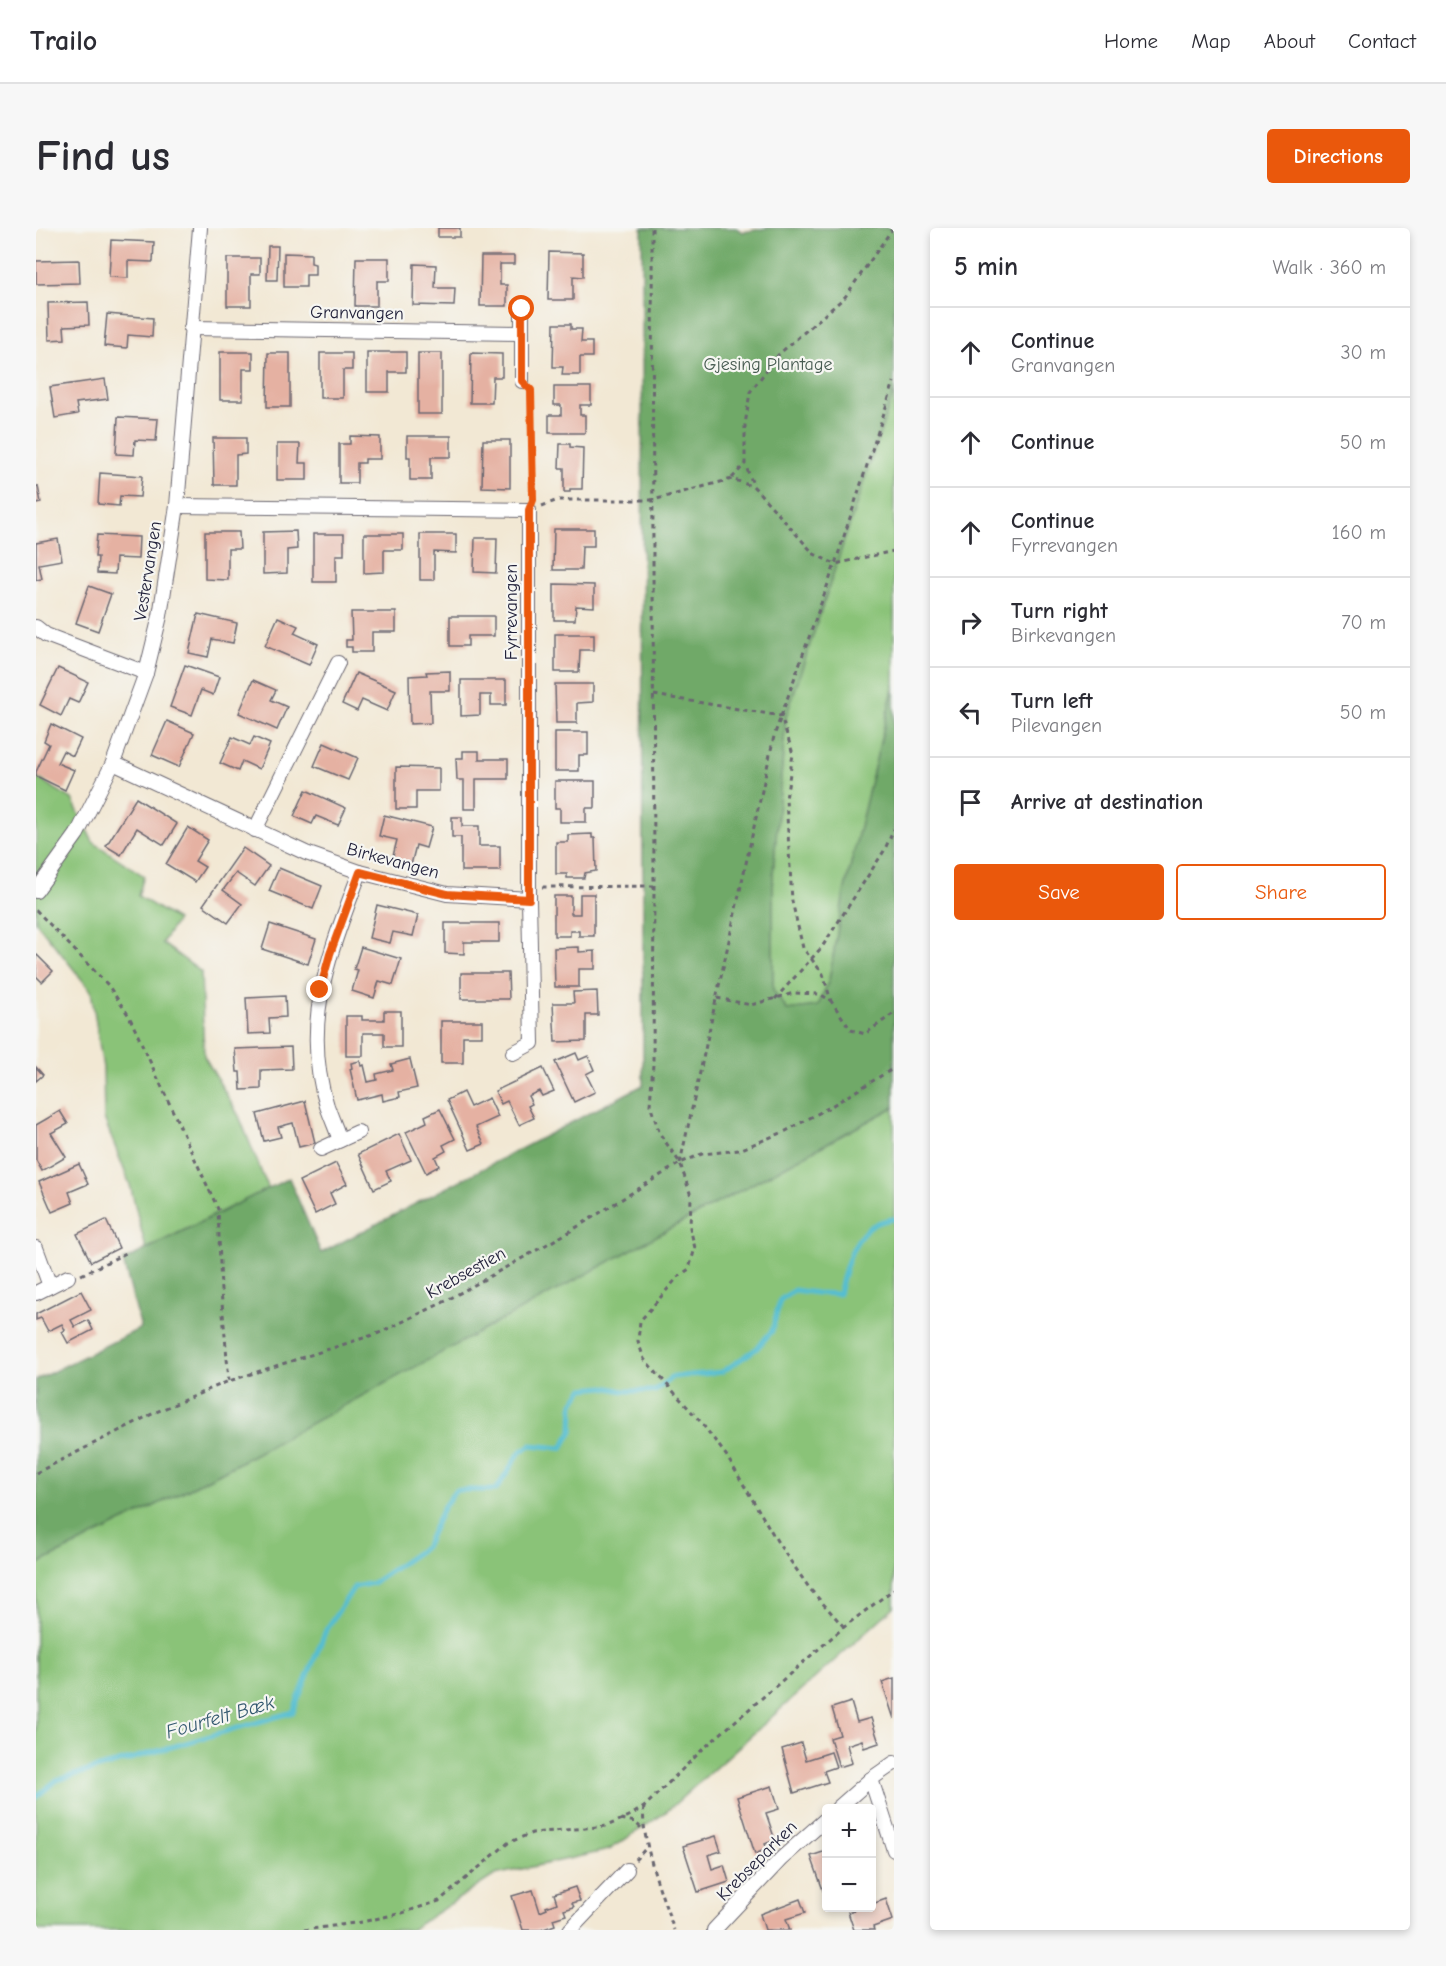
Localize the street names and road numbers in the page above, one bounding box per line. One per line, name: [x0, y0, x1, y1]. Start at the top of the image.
street label: Granvangen: [310, 302, 404, 324]
street label: Vestervangen: [130, 520, 166, 622]
street label: Fyrrevangen: [501, 564, 522, 660]
street label: Birkevangen: [345, 839, 441, 883]
street label: Krebsestien: [423, 1243, 509, 1303]
street label: Krebseparken: [712, 1816, 802, 1906]

